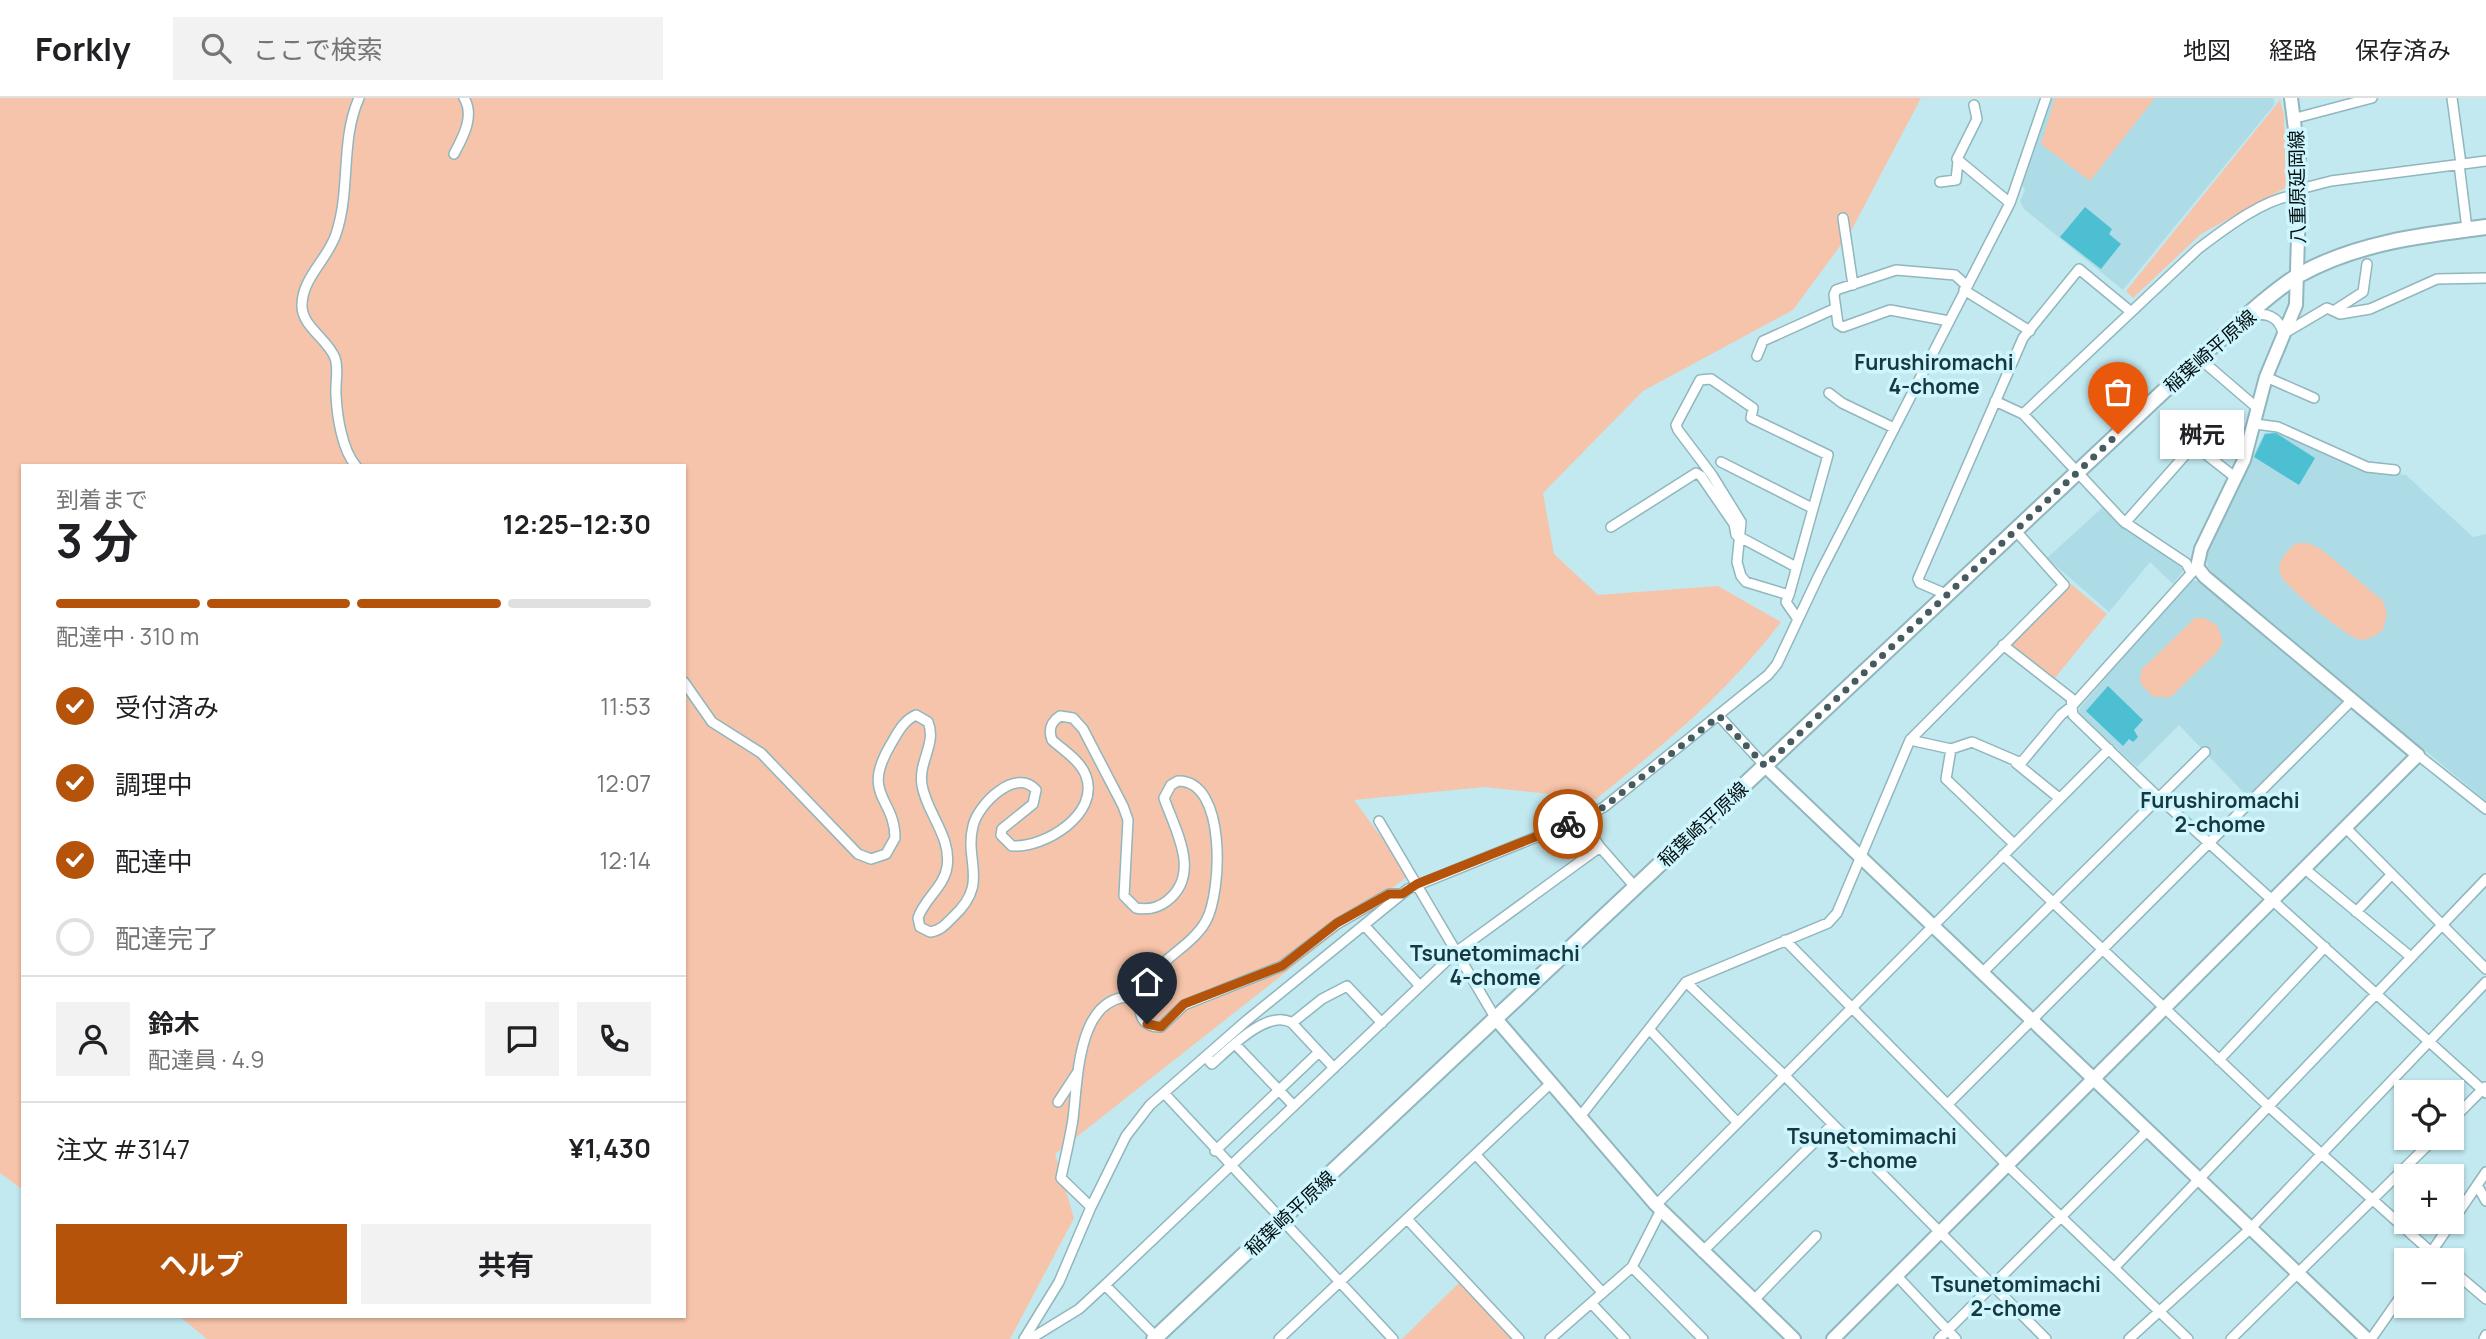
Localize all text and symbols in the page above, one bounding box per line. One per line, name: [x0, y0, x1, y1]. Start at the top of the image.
search box: [173, 17, 663, 80]
text: Forkly: [35, 26, 131, 71]
icon: search: [197, 29, 235, 67]
text: ここで検索: [253, 31, 383, 67]
text: 地図: [2183, 33, 2231, 66]
text: 経路: [2269, 33, 2317, 66]
text: 保存済み: [2355, 33, 2451, 66]
street label: 八重原延岡線: [2283, 130, 2311, 244]
street label: 稲葉崎平原線: [2158, 304, 2262, 398]
district label: Furushiromachi 4-chome: [1854, 348, 2014, 400]
pin: [2088, 362, 2148, 434]
icon: bag: [2099, 373, 2137, 411]
callout: 桝元: [2160, 410, 2244, 458]
text: 桝元: [2179, 418, 2225, 450]
text: 到着まで: [56, 483, 148, 515]
text: 12:25–12:30: [503, 506, 651, 542]
text: 3 分: [56, 509, 138, 572]
text: 配達中 · 310 m: [56, 620, 199, 652]
icon: check: [56, 687, 94, 725]
text: 受付済み: [115, 689, 219, 725]
text: 11:53: [600, 690, 651, 722]
icon: check: [56, 764, 94, 802]
text: 調理中: [115, 766, 193, 802]
text: 12:07: [596, 767, 651, 799]
street label: 稲葉崎平原線: [1652, 776, 1754, 872]
district label: Furushiromachi 2-chome: [2140, 786, 2300, 838]
courier: [1533, 789, 1603, 859]
icon: bike: [1549, 805, 1587, 843]
icon: check: [56, 841, 94, 879]
text: 配達中: [115, 843, 193, 879]
text: 12:14: [600, 844, 651, 876]
text: 配達完了: [115, 920, 219, 956]
district label: Tsunetomimachi 4-chome: [1410, 939, 1580, 991]
pin: [1117, 952, 1177, 1024]
icon: home: [1128, 963, 1166, 1001]
button: person: [56, 1002, 130, 1076]
button: chat: [485, 1002, 559, 1076]
button: phone: [577, 1002, 651, 1076]
text: 鈴木: [148, 1005, 200, 1041]
text: 配達員 · 4.9: [148, 1043, 265, 1075]
map controls: [2394, 1080, 2464, 1318]
button: locate: [2394, 1080, 2464, 1150]
district label: Tsunetomimachi 3-chome: [1787, 1122, 1957, 1174]
text: ¥1,430: [569, 1130, 651, 1166]
text: 注文 #3147: [56, 1131, 190, 1167]
button: +: [2394, 1164, 2464, 1234]
street label: 稲葉崎平原線: [1239, 1165, 1341, 1261]
button: ヘルプ: [56, 1224, 347, 1304]
button: 共有: [361, 1224, 651, 1304]
button: −: [2394, 1248, 2464, 1318]
district label: Tsunetomimachi 2-chome: [1931, 1270, 2101, 1322]

